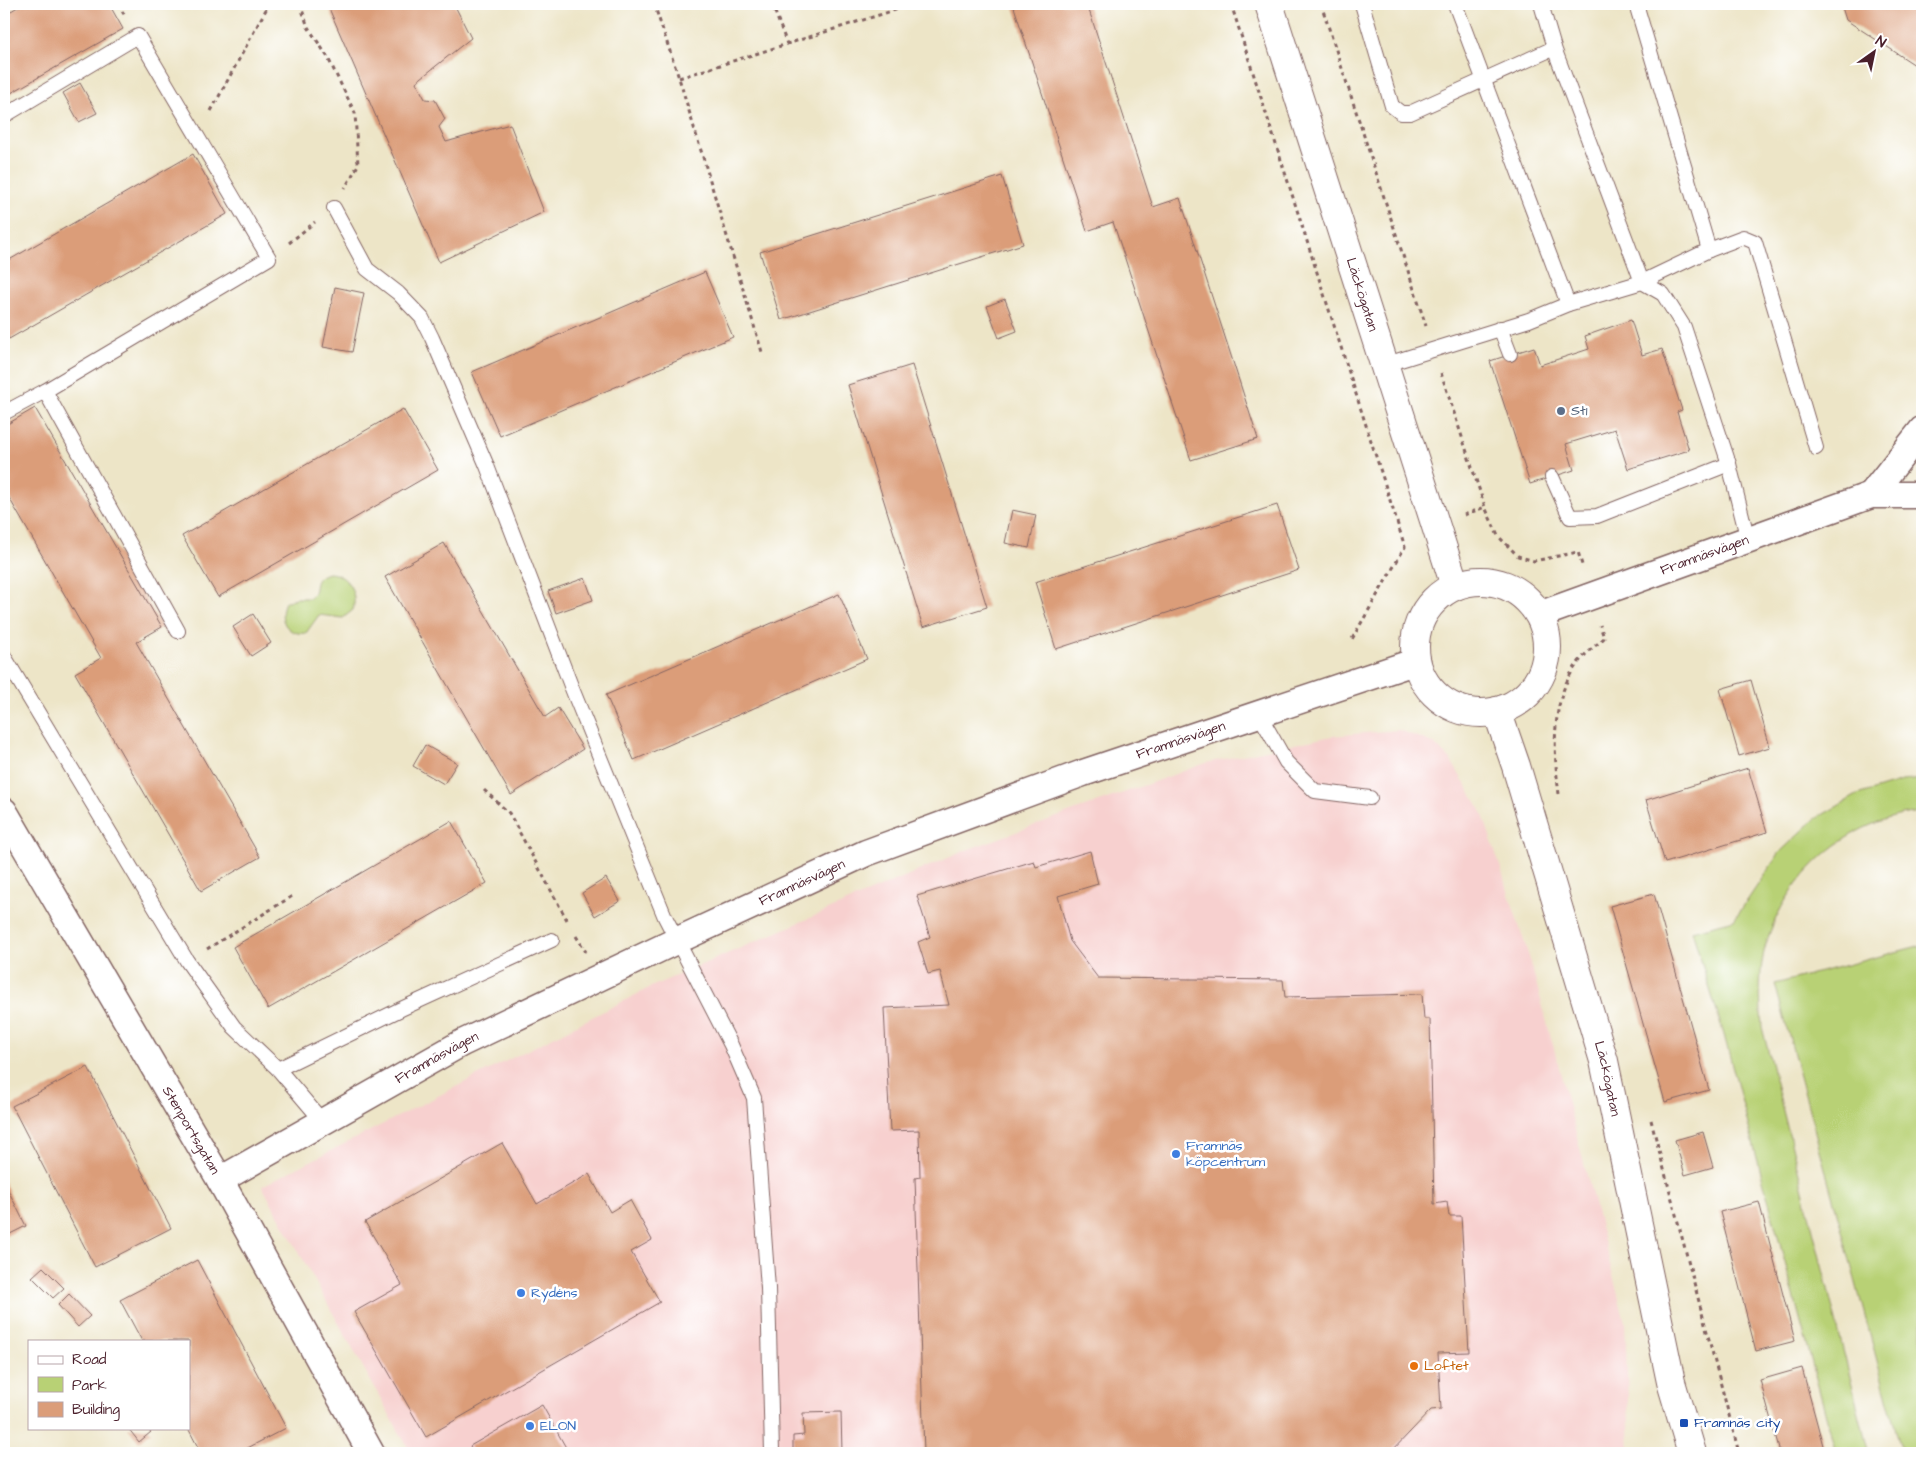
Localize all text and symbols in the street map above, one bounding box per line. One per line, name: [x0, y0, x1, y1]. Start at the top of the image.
north arrow: [1848, 28, 1898, 78]
text: N: [1871, 31, 1890, 53]
street label: Läckögatan: [1341, 255, 1383, 334]
place label: St1: [1571, 401, 1588, 421]
marker: St1: [1555, 405, 1567, 417]
street label: Framnäsvägen: [1657, 530, 1752, 580]
street label: Framnäsvägen: [1134, 716, 1228, 764]
street label: Framnäsvägen: [756, 854, 848, 911]
street label: Framnäsvägen: [391, 1027, 482, 1089]
street label: Läckögatan: [1589, 1039, 1625, 1118]
street label: Stenportsgatan: [157, 1082, 225, 1178]
place label: Framnäs köpcentrum: [1186, 1136, 1265, 1172]
marker: Framnäs köpcentrum: [1170, 1148, 1182, 1160]
place label: Rydéns: [531, 1283, 577, 1303]
marker: Rydéns: [515, 1287, 527, 1299]
legend: [28, 1340, 190, 1430]
text: Road: [72, 1349, 107, 1370]
place label: Loftet: [1424, 1356, 1469, 1376]
marker: Loftet: [1408, 1360, 1420, 1372]
text: Park: [72, 1375, 107, 1396]
text: Building: [72, 1399, 120, 1421]
place label: Framnäs city: [1694, 1413, 1781, 1433]
place label: ELON: [540, 1416, 576, 1436]
marker: Framnäs city: [1678, 1417, 1690, 1429]
marker: ELON: [524, 1420, 536, 1432]

